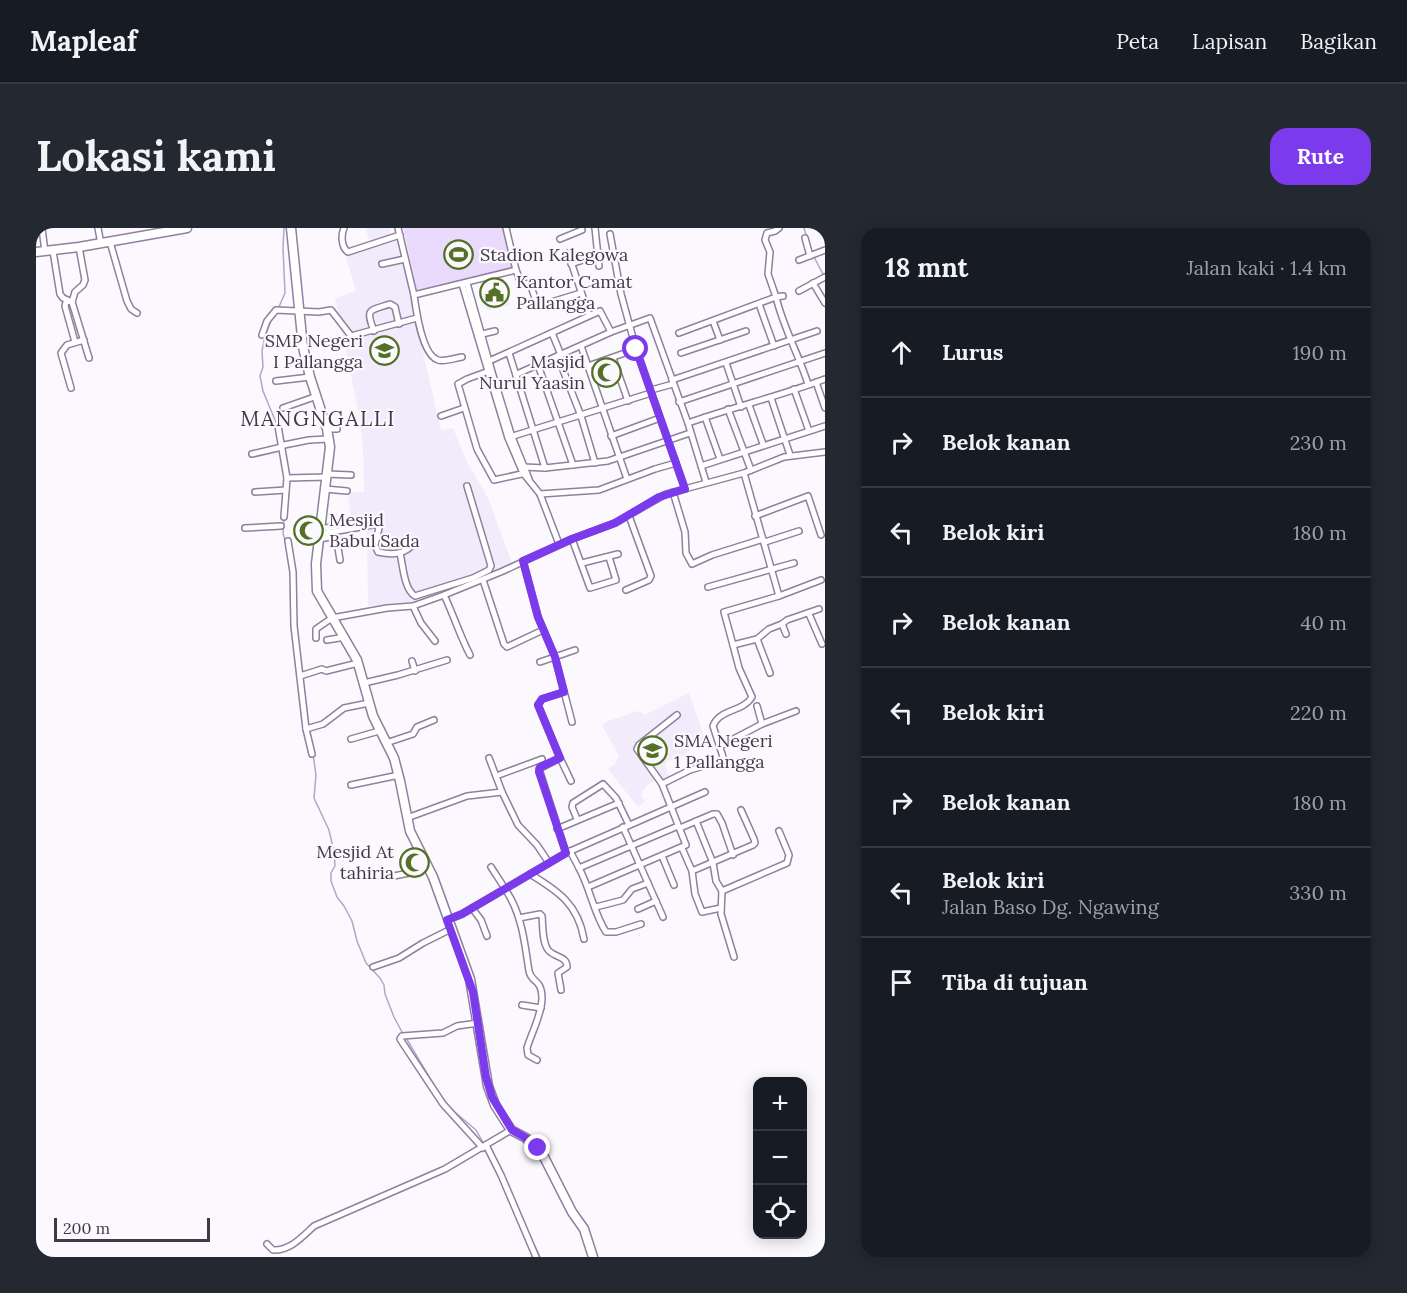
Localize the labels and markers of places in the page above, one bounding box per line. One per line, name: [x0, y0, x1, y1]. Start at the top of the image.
sports icon: Stadion Kalegowa: [443, 239, 475, 271]
place label: Stadion Kalegowa: [480, 243, 628, 266]
place label: Kantor Camat Pallangga: [516, 270, 632, 314]
public building icon: Kantor Camat Pallangga: [479, 276, 511, 308]
place label: SMP Negeri I Pallangga: [265, 329, 363, 373]
school or university icon: SMP Negeri I Pallangga: [368, 335, 400, 367]
place label: Masjid Nurul Yaasin: [479, 350, 585, 394]
mosque icon: Masjid Nurul Yaasin: [590, 356, 622, 388]
place label: Mesjid Babul Sada: [329, 508, 420, 552]
mosque icon: Mesjid Babul Sada: [292, 514, 324, 546]
place label: SMA Negeri 1 Pallangga: [674, 729, 773, 773]
school or university icon: SMA Negeri 1 Pallangga: [637, 735, 669, 767]
place label: Mesjid At tahiria: [316, 840, 394, 884]
mosque icon: Mesjid At tahiria: [399, 846, 431, 878]

